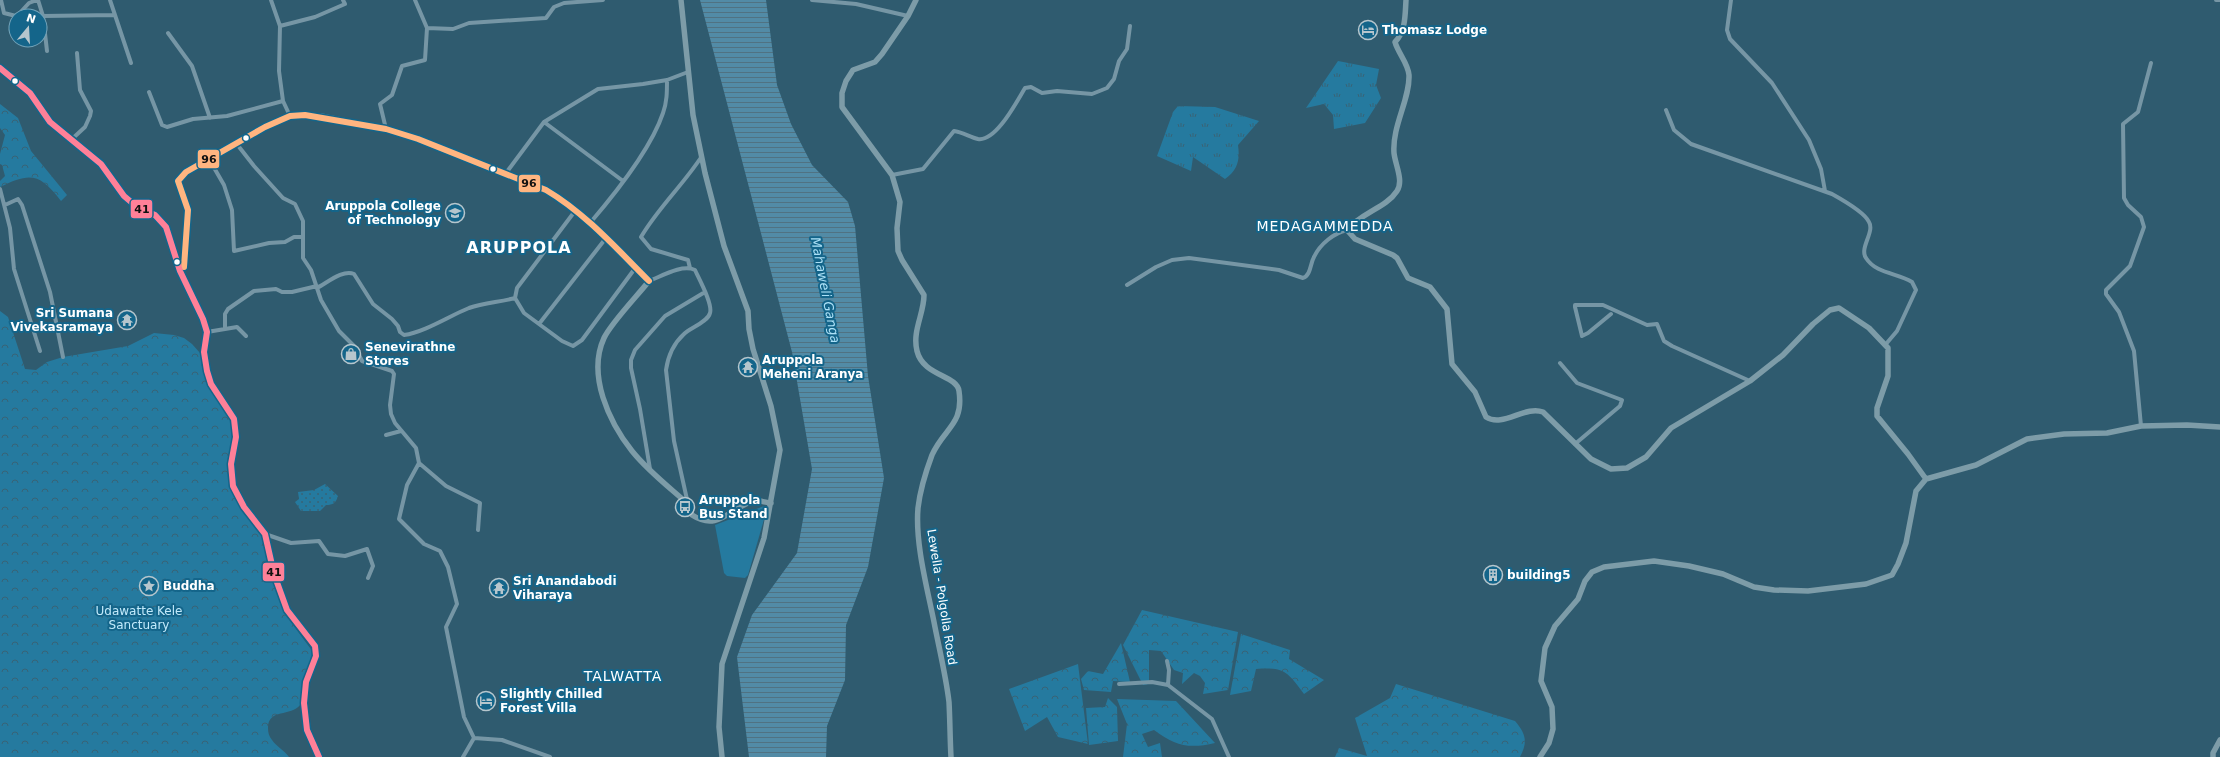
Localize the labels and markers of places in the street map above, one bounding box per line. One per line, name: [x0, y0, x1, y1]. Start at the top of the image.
hotel icon: Thomasz Lodge: [1357, 19, 1379, 41]
place label: Thomasz Lodge: [1382, 23, 1487, 37]
unlabelled marker: [10, 76, 20, 86]
unlabelled marker: [241, 133, 251, 143]
unlabelled marker: [488, 164, 498, 174]
place label: Aruppola College of Technology: [325, 199, 441, 227]
school or university icon: Aruppola College of Technology: [444, 202, 466, 224]
unlabelled marker: [172, 257, 182, 267]
place label: Sri Sumana Vivekasramaya: [10, 306, 113, 334]
temple icon: Sri Sumana Vivekasramaya: [116, 309, 138, 331]
place label: Senevirathne Stores: [365, 340, 455, 368]
shop icon: Senevirathne Stores: [340, 343, 362, 365]
place label: Aruppola Meheni Aranya: [762, 353, 863, 381]
temple icon: Aruppola Meheni Aranya: [737, 356, 759, 378]
place label: Aruppola Bus Stand: [699, 493, 768, 521]
bus stop icon: Aruppola Bus Stand: [674, 496, 696, 518]
building icon: building5: [1482, 564, 1504, 586]
place label: building5: [1507, 568, 1571, 582]
place label: Sri Anandabodi Viharaya: [513, 574, 617, 602]
place icon: Buddha: [138, 575, 160, 597]
temple icon: Sri Anandabodi Viharaya: [488, 577, 510, 599]
place label: Buddha: [163, 579, 215, 593]
place label: Slightly Chilled Forest Villa: [500, 687, 602, 715]
hotel icon: Slightly Chilled Forest Villa: [475, 690, 497, 712]

